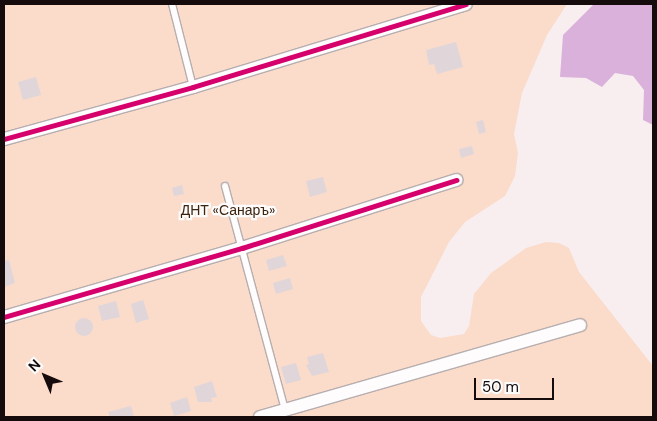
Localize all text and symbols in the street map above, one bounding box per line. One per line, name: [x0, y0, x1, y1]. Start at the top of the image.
park label: ДНТ «Санаръ»: [181, 202, 275, 218]
north arrow: [20, 351, 70, 401]
text: N: [24, 355, 44, 375]
scale bar: [477, 368, 557, 400]
text: 50 m: [482, 377, 519, 397]

